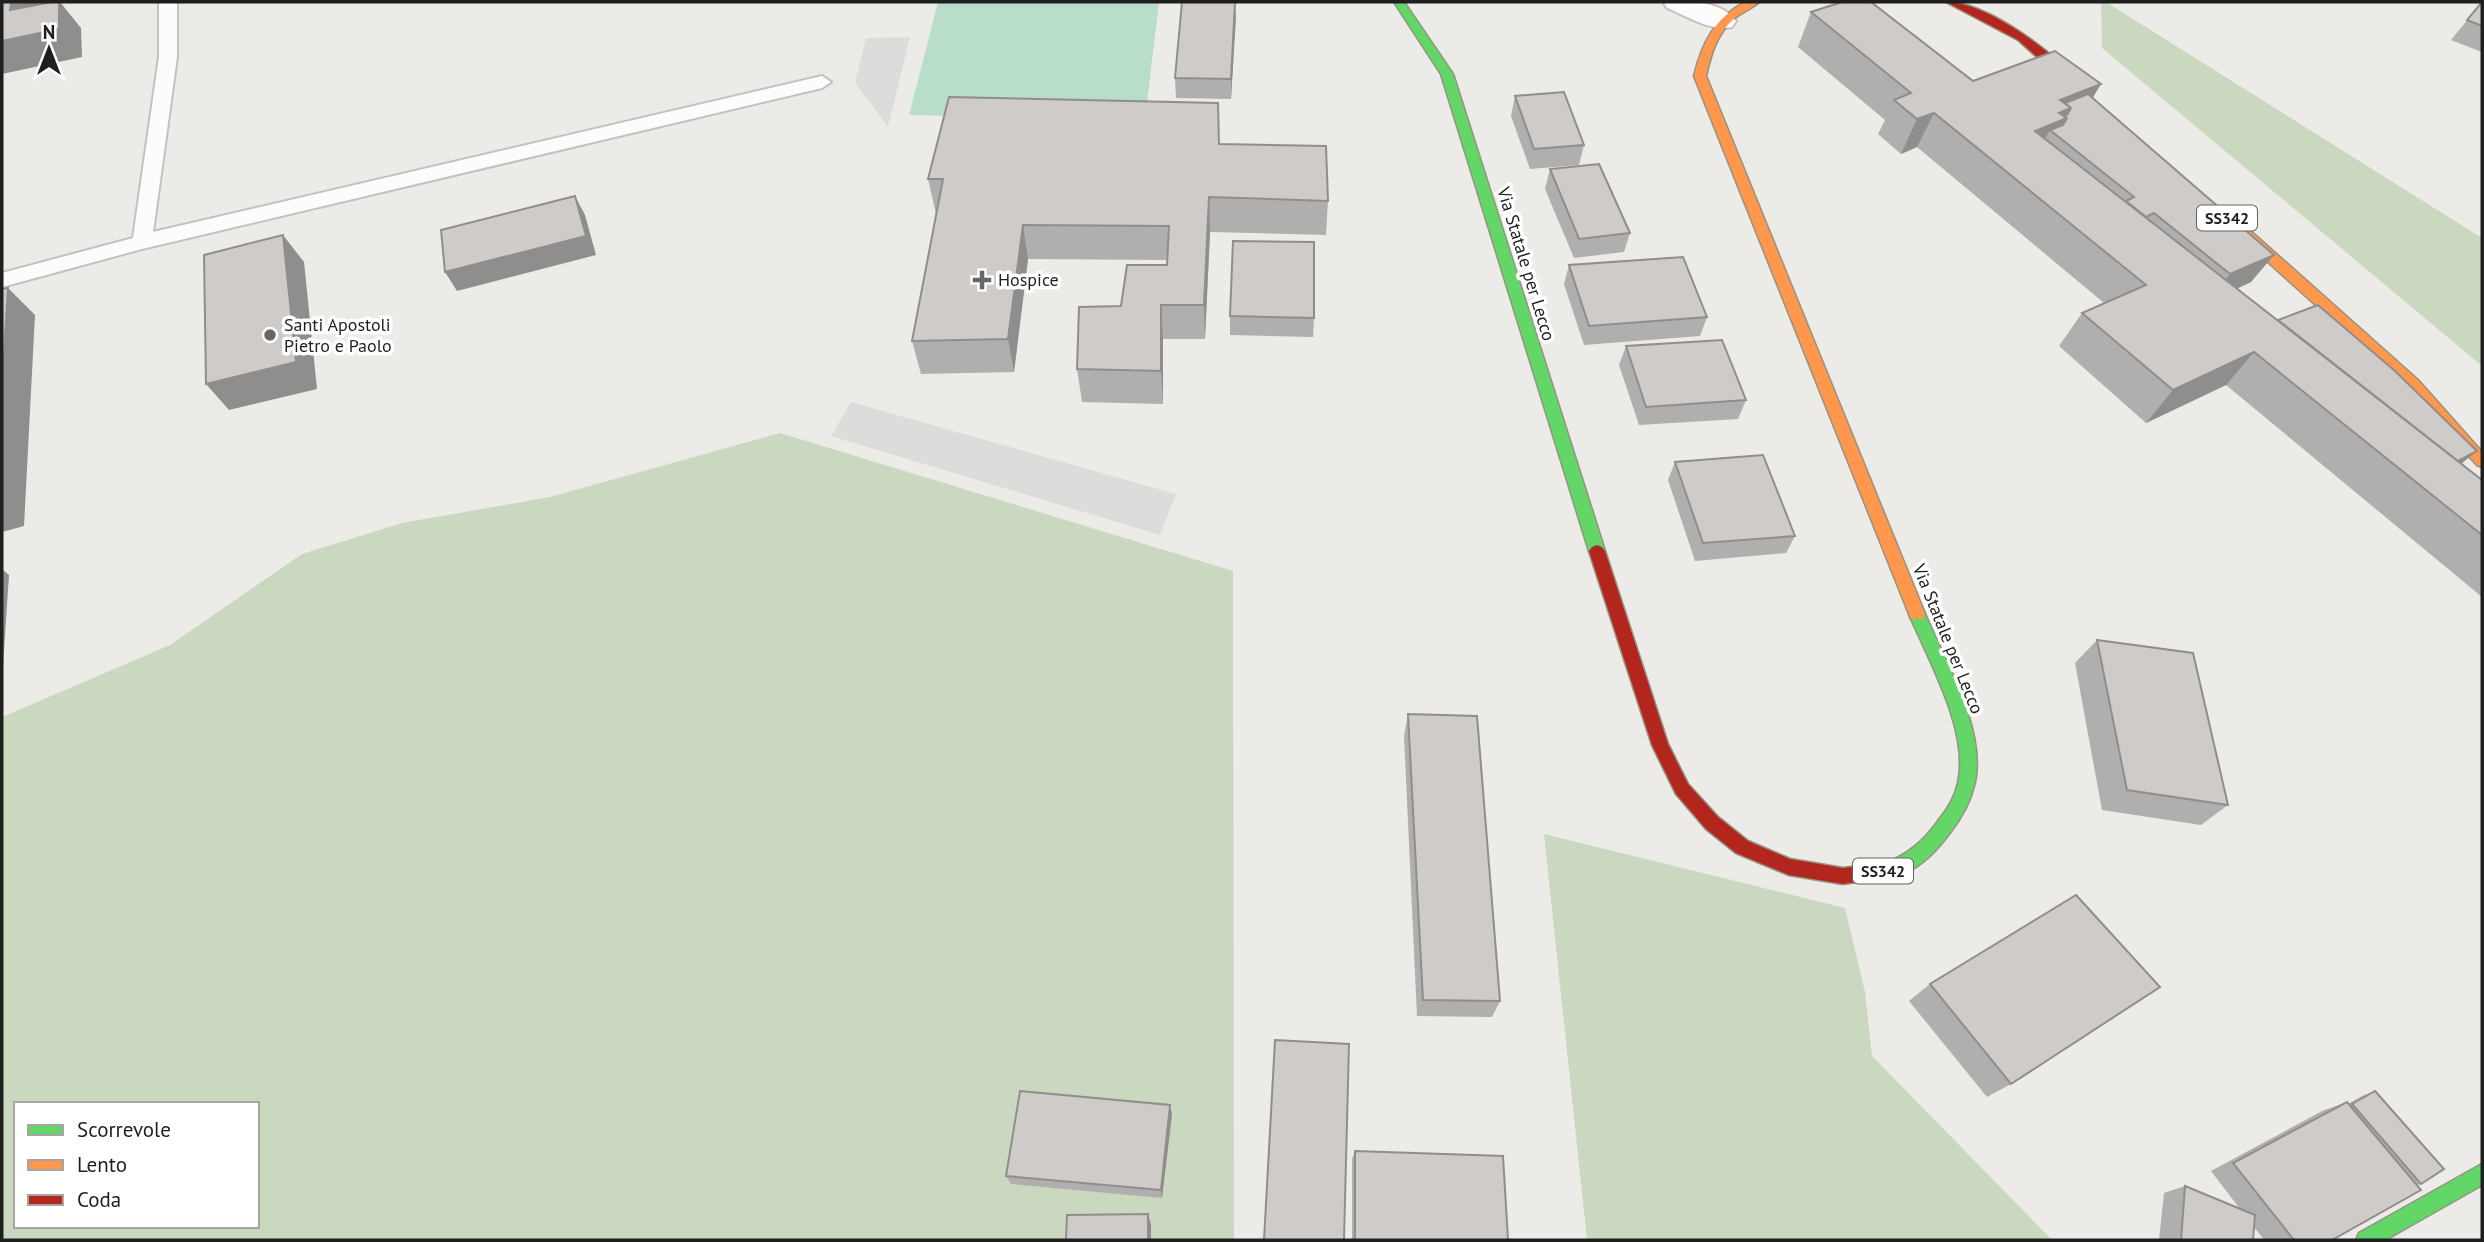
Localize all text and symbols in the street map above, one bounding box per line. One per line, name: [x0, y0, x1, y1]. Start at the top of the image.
north arrow: [14, 14, 84, 84]
text: N: [43, 20, 55, 44]
street label: Via Statale per Lecco: [1492, 183, 1561, 344]
road number: SS342: [2197, 206, 2257, 230]
place label: Hospice: [998, 268, 1059, 291]
marker: Hospice: [972, 270, 992, 290]
place label: Santi Apostoli Pietro e Paolo: [284, 313, 392, 357]
marker: Santi Apostoli Pietro e Paolo: [262, 327, 278, 343]
street label: Via Statale per Lecco: [1908, 560, 1989, 717]
road number: SS342: [1853, 858, 1913, 884]
legend: [14, 1102, 259, 1228]
text: Scorrevole: [77, 1116, 171, 1143]
text: Lento: [77, 1151, 127, 1178]
text: Coda: [77, 1186, 121, 1213]

